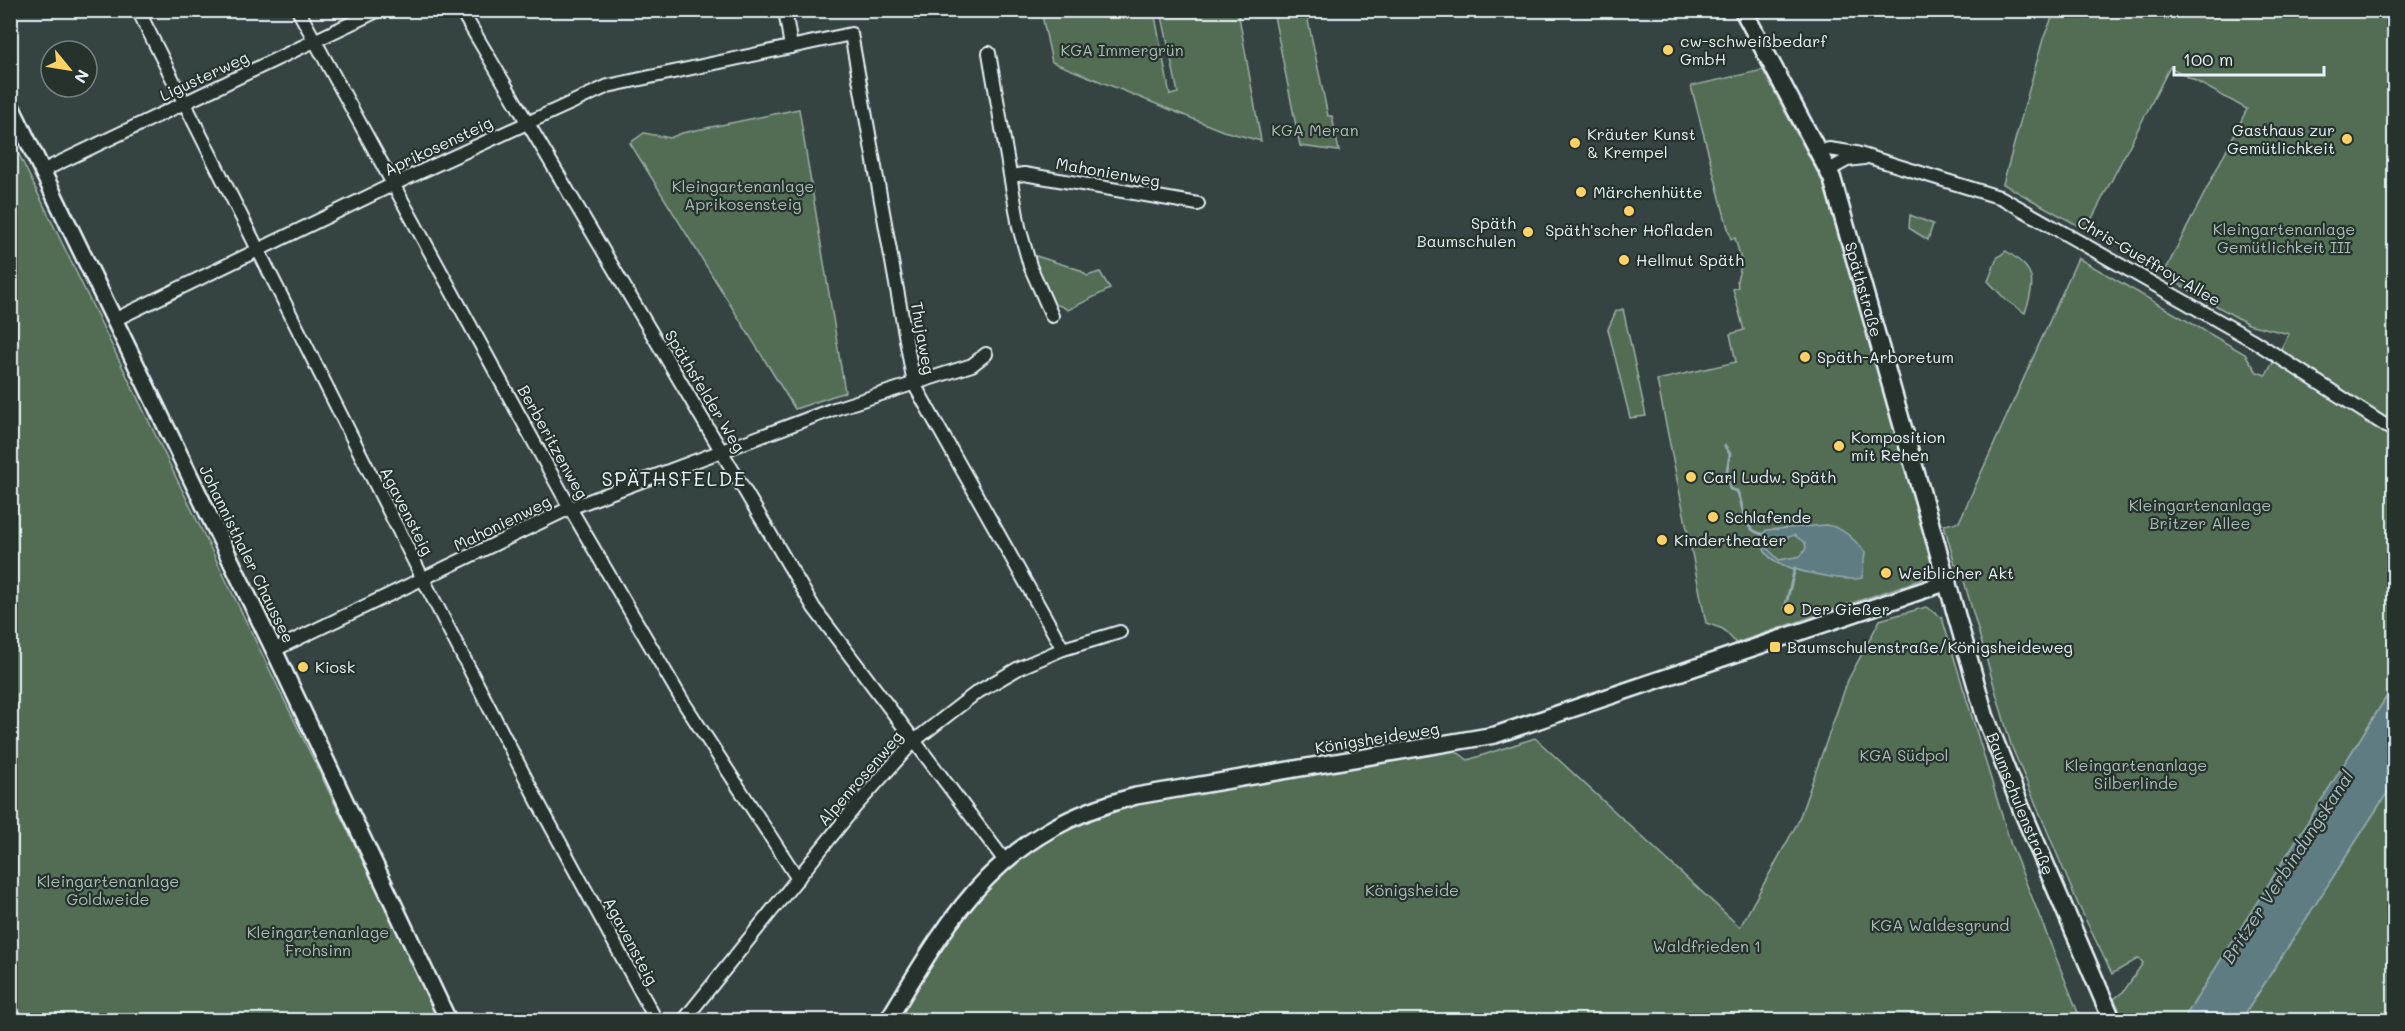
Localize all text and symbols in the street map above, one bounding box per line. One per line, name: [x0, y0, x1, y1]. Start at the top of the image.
place label: cw-schweißbedarf GmbH: [1680, 30, 1827, 69]
north arrow: [39, 39, 99, 99]
park label: KGA Immergrün: [1060, 39, 1184, 60]
scale bar: [2174, 39, 2324, 77]
marker: cw-schweißbedarf GmbH: [1661, 43, 1675, 57]
street label: Ligusterweg: [156, 46, 252, 105]
text: 100 m: [2183, 47, 2233, 71]
text: N: [70, 66, 95, 87]
street label: Aprikosensteig: [380, 111, 495, 180]
park label: KGA Meran: [1271, 119, 1359, 140]
place label: Gasthaus zur Gemütlichkeit: [2227, 119, 2335, 158]
place label: Kräuter Kunst & Krempel: [1587, 123, 1696, 162]
marker: Gasthaus zur Gemütlichkeit: [2340, 132, 2354, 146]
marker: Kräuter Kunst & Krempel: [1568, 136, 1582, 150]
street label: Mahonienweg: [1054, 152, 1162, 191]
park label: Kleingartenanlage Aprikosensteig: [672, 175, 814, 214]
place label: Märchenhütte: [1593, 181, 1703, 202]
marker: Märchenhütte: [1574, 185, 1588, 199]
marker: Späth'scher Hofladen: [1622, 204, 1636, 218]
street label: Chris-Gueffroy-Allee: [2074, 211, 2225, 310]
place label: Späth Baumschulen: [1417, 212, 1516, 251]
park label: Kleingartenanlage Gemütlichkeit III: [2213, 218, 2355, 257]
place label: Späth'scher Hofladen: [1545, 219, 1713, 240]
marker: Späth Baumschulen: [1521, 225, 1535, 239]
street label: Späthstraße: [1841, 239, 1888, 339]
place label: Hellmut Späth: [1636, 249, 1744, 270]
marker: Hellmut Späth: [1617, 253, 1631, 267]
street label: Thujaweg: [907, 300, 940, 376]
street label: Späthsfelder Weg: [661, 326, 750, 456]
place label: Späth-Arboretum: [1817, 346, 1954, 367]
marker: Späth-Arboretum: [1798, 350, 1812, 364]
street label: Berberitzenweg: [513, 381, 593, 502]
place label: Komposition mit Rehen: [1851, 426, 1945, 465]
marker: Komposition mit Rehen: [1832, 439, 1846, 453]
street label: Johannisthaler Chaussee: [195, 461, 300, 646]
street label: Agavensteig: [376, 463, 439, 559]
district label: SPÄTHSFELDE: [601, 465, 747, 491]
place label: Carl Ludw. Späth: [1703, 466, 1836, 487]
marker: Carl Ludw. Späth: [1684, 470, 1698, 484]
street label: Mahonienweg: [450, 490, 554, 555]
park label: Kleingartenanlage Britzer Allee: [2129, 494, 2271, 533]
place label: Schlafende: [1725, 506, 1811, 527]
marker: Schlafende: [1706, 510, 1720, 524]
place label: Kindertheater: [1674, 529, 1786, 550]
marker: Kindertheater: [1655, 533, 1669, 547]
place label: Weiblicher Akt: [1898, 562, 2014, 583]
marker: Weiblicher Akt: [1879, 566, 1893, 580]
place label: Der Gießer: [1801, 598, 1890, 619]
marker: Der Gießer: [1782, 602, 1796, 616]
place label: Baumschulenstraße/Königsheideweg: [1787, 636, 2073, 657]
marker: Baumschulenstraße/Königsheideweg: [1768, 640, 1782, 654]
place label: Kiosk: [315, 656, 355, 677]
marker: Kiosk: [296, 660, 310, 674]
street label: Königsheideweg: [1313, 717, 1441, 758]
street label: Alpenrosenweg: [813, 726, 907, 830]
street label: Baumschulenstraße: [1982, 729, 2060, 878]
park label: KGA Südpol: [1859, 744, 1949, 765]
park label: Kleingartenanlage Silberlinde: [2065, 754, 2207, 793]
water label: Britzer Verbindungskanal: [2216, 765, 2359, 968]
park label: Kleingartenanlage Goldweide: [37, 870, 179, 909]
park label: Königsheide: [1365, 879, 1459, 900]
street label: Agavensteig: [600, 893, 663, 988]
park label: KGA Waldesgrund: [1871, 914, 2009, 935]
park label: Kleingartenanlage Frohsinn: [247, 921, 389, 960]
park label: Waldfrieden 1: [1653, 935, 1761, 956]

